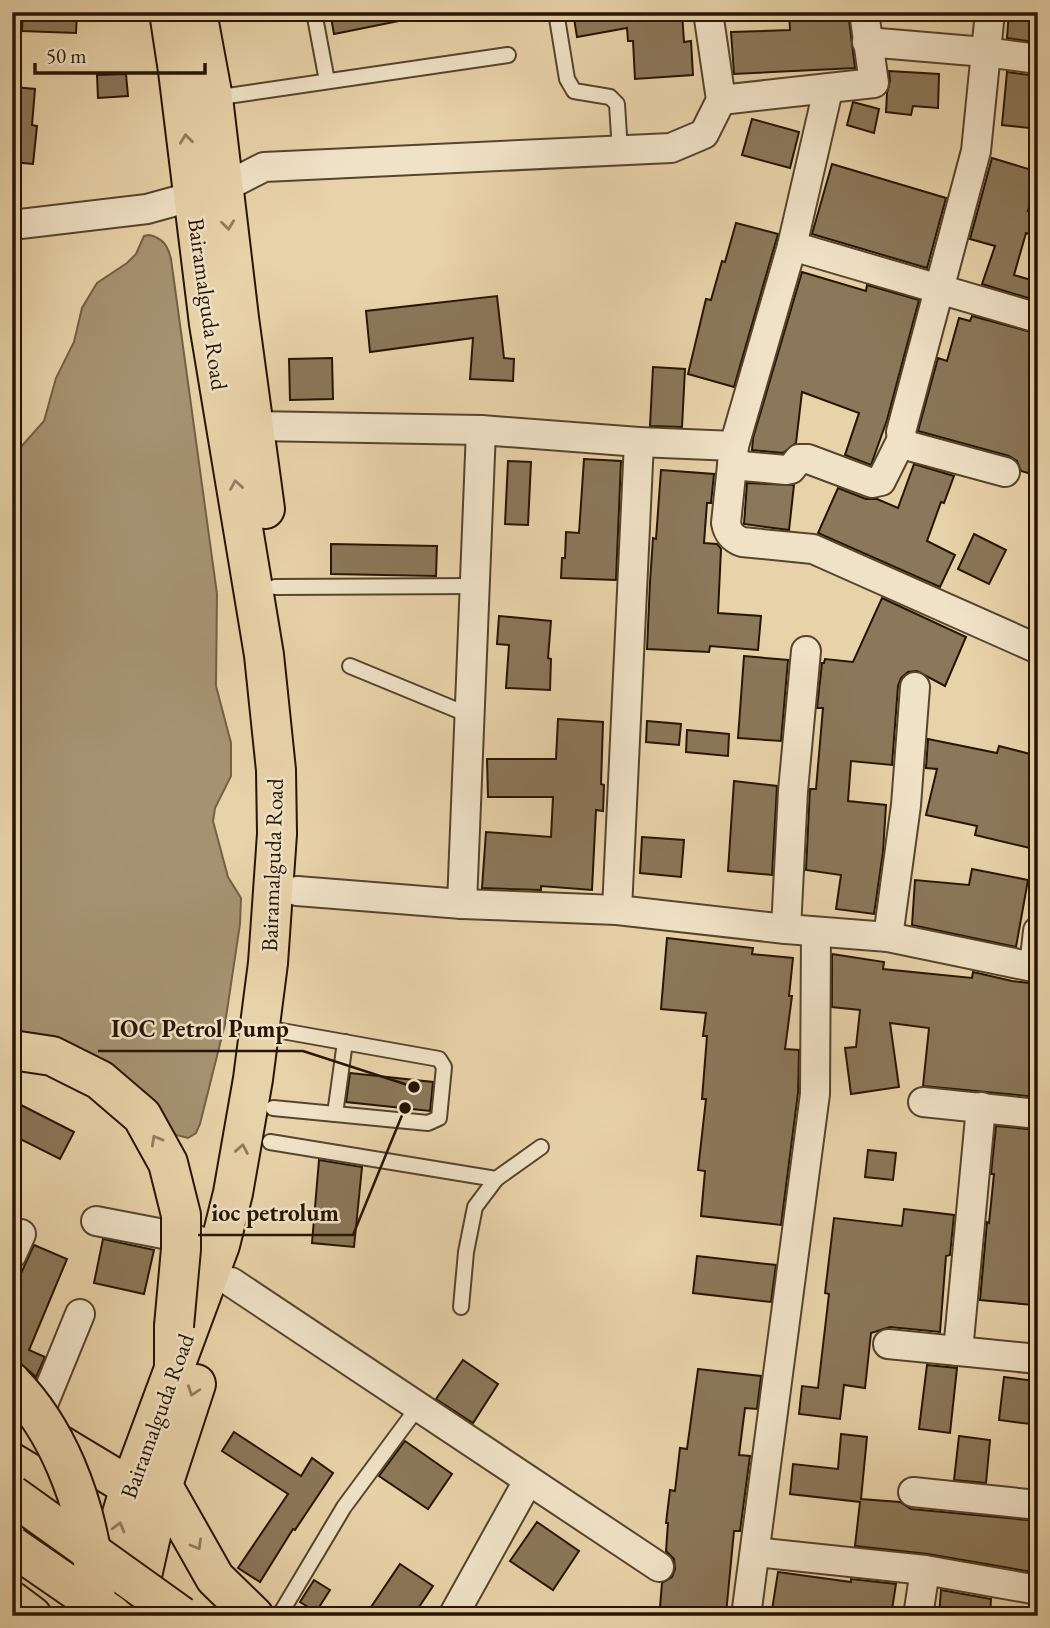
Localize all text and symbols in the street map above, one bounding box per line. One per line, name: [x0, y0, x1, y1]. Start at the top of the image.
scale bar: [35, 32, 205, 76]
text: 50 m: [46, 42, 87, 69]
one-way arrow: [179, 133, 194, 145]
street label: Bairamalguda Road: [181, 216, 235, 392]
one-way arrow: [220, 219, 235, 231]
one-way arrow: [229, 479, 244, 491]
street label: Bairamalguda Road: [254, 777, 290, 952]
callout: IOC Petrol Pump: [98, 1006, 303, 1051]
text: IOC Petrol Pump: [111, 1013, 289, 1044]
one-way arrow: [151, 1135, 164, 1148]
one-way arrow: [234, 1143, 249, 1155]
callout: ioc petrolum: [198, 1190, 353, 1235]
text: ioc petrolum: [211, 1197, 339, 1228]
street label: Bairamalguda Road: [113, 1329, 201, 1503]
one-way arrow: [187, 1384, 201, 1396]
one-way arrow: [111, 1522, 125, 1534]
one-way arrow: [189, 1538, 202, 1551]

